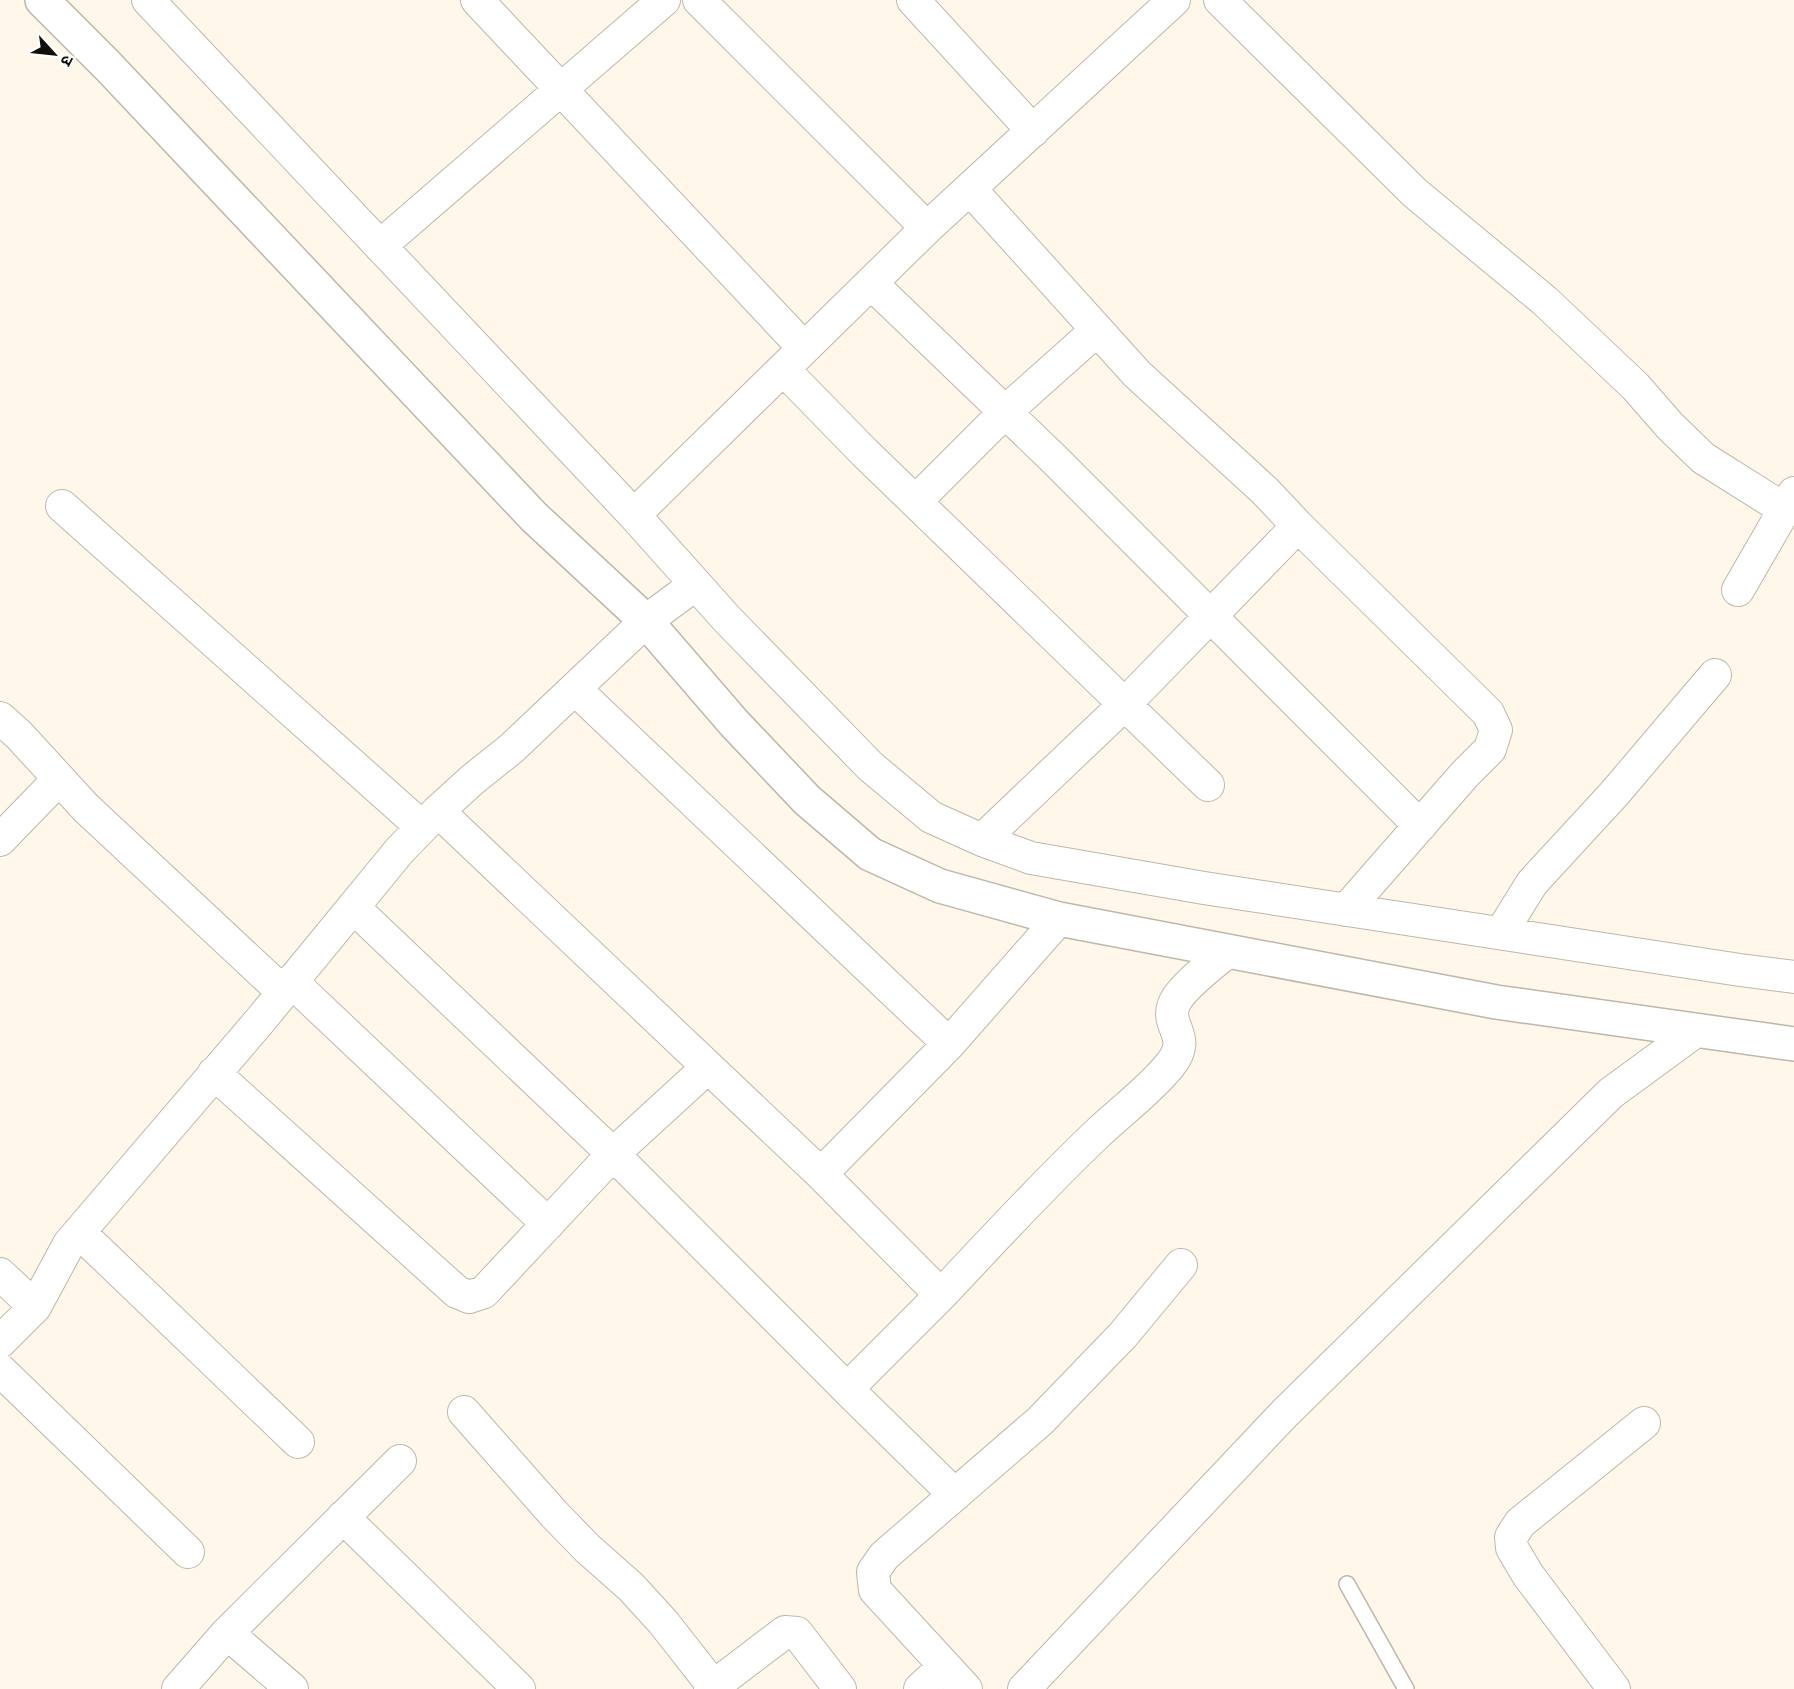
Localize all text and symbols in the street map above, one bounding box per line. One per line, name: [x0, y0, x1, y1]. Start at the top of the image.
north arrow: [24, 24, 84, 84]
text: उ: [56, 52, 78, 70]

